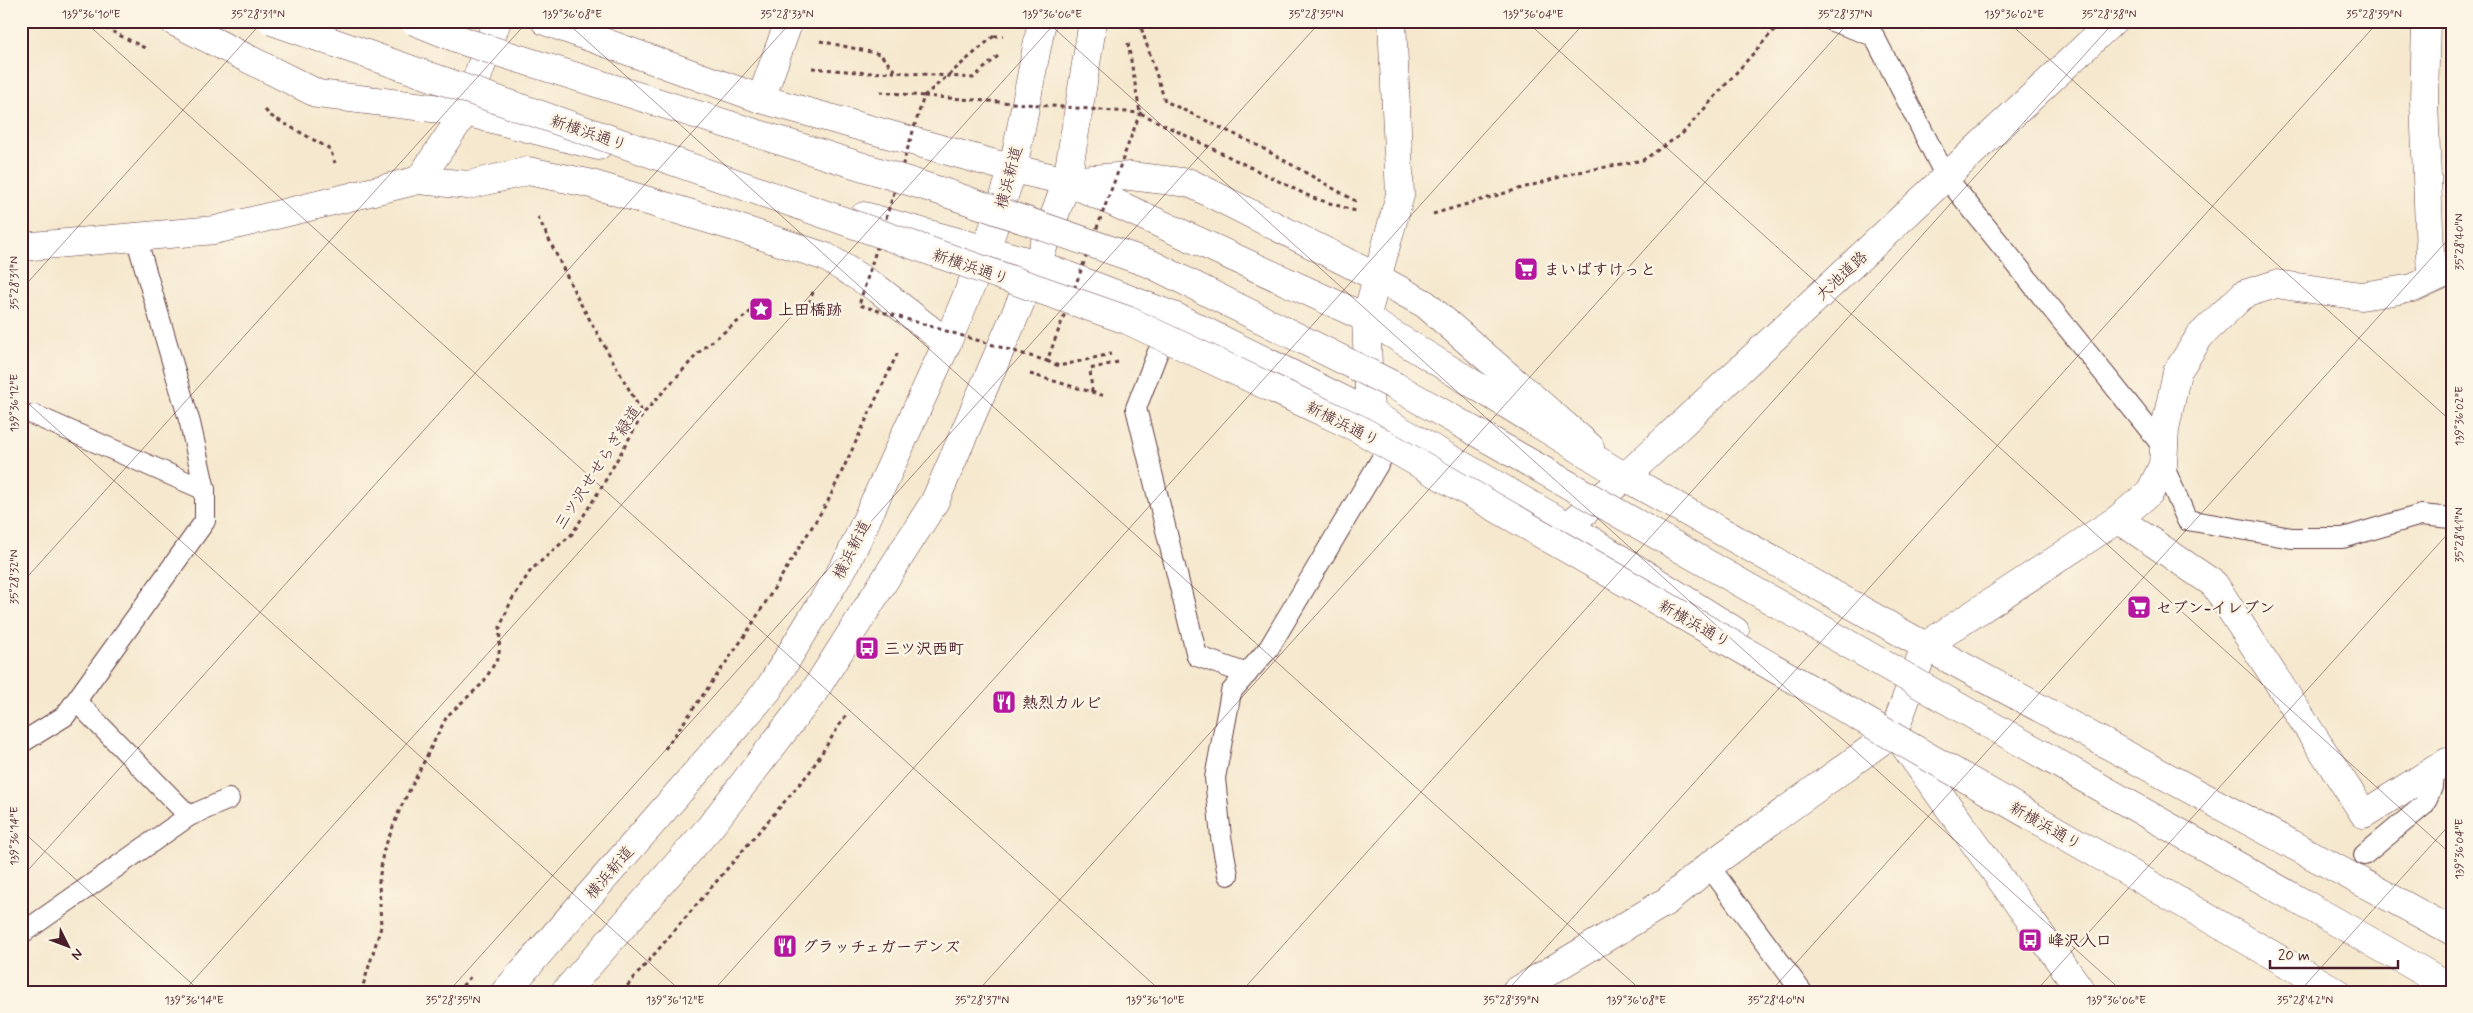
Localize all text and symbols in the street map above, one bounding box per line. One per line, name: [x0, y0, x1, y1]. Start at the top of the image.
text: 139°36'10"E: [61, 7, 121, 23]
text: 35°28'31"N: [231, 7, 285, 23]
text: 139°36'08"E: [542, 7, 602, 23]
text: 35°28'33"N: [760, 7, 814, 23]
text: 139°36'06"E: [1022, 7, 1082, 23]
text: 35°28'35"N: [1288, 7, 1344, 23]
text: 139°36'04"E: [1503, 7, 1563, 23]
text: 35°28'37"N: [1818, 7, 1872, 23]
text: 139°36'02"E: [1984, 7, 2044, 23]
text: 35°28'38"N: [2081, 7, 2137, 23]
text: 35°28'39"N: [2346, 7, 2402, 23]
street label: 新横浜通り: [547, 110, 630, 156]
street label: 横浜新道: [991, 144, 1028, 211]
text: 35°28'40"N: [2452, 213, 2468, 271]
street label: 新横浜通り: [929, 244, 1012, 290]
street label: 大池道路: [1811, 247, 1873, 306]
text: 35°28'31"N: [7, 256, 23, 310]
supermarket icon: まいばすけっと: [1513, 256, 1539, 282]
place label: まいばすけっと: [1544, 260, 1656, 281]
place icon: 上田橋跡: [748, 296, 774, 322]
place label: 上田橋跡: [778, 300, 842, 321]
text: 139°36'12"E: [7, 374, 23, 432]
text: 139°36'02"E: [2452, 386, 2468, 446]
street label: 新横浜通り: [1302, 397, 1383, 452]
street label: 三ツ沢せせらぎ緑道: [550, 402, 646, 534]
text: 35°28'41"N: [2452, 507, 2468, 563]
street label: 横浜新道: [828, 516, 876, 583]
text: 35°28'32"N: [7, 549, 23, 605]
supermarket icon: セブン-イレブン: [2126, 594, 2152, 620]
street label: 新横浜通り: [1654, 595, 1734, 653]
place label: セブン-イレブン: [2156, 598, 2275, 619]
bus stop icon: 三ツ沢西町: [854, 635, 880, 661]
place label: 三ツ沢西町: [884, 639, 964, 660]
restaurant icon: 熱烈カルビ: [991, 689, 1017, 715]
place label: 熱烈カルビ: [1022, 693, 1102, 714]
street label: 新横浜通り: [2005, 797, 2085, 855]
text: 139°36'14"E: [7, 806, 23, 866]
text: 139°36'04"E: [2452, 819, 2468, 879]
street label: 横浜新道: [581, 842, 639, 904]
north arrow: [42, 920, 92, 970]
bus stop icon: 峰沢入口: [2017, 927, 2043, 953]
place label: 峰沢入口: [2048, 931, 2112, 952]
restaurant icon: グラッチェガーデンズ: [772, 933, 798, 959]
place label: グラッチェガーデンズ: [802, 937, 960, 958]
scale bar: [2270, 938, 2398, 970]
text: N: [67, 945, 87, 964]
text: 20 m: [2278, 946, 2310, 966]
text: 139°36'14"E: [164, 993, 224, 1009]
text: 35°28'35"N: [425, 993, 481, 1009]
text: 139°36'12"E: [646, 993, 704, 1009]
text: 35°28'37"N: [955, 993, 1009, 1009]
text: 139°36'10"E: [1125, 993, 1185, 1009]
text: 35°28'39"N: [1483, 993, 1539, 1009]
text: 139°36'08"E: [1606, 993, 1666, 1009]
text: 35°28'40"N: [1747, 993, 1805, 1009]
text: 139°36'06"E: [2086, 993, 2146, 1009]
text: 35°28'42"N: [2277, 993, 2333, 1009]

